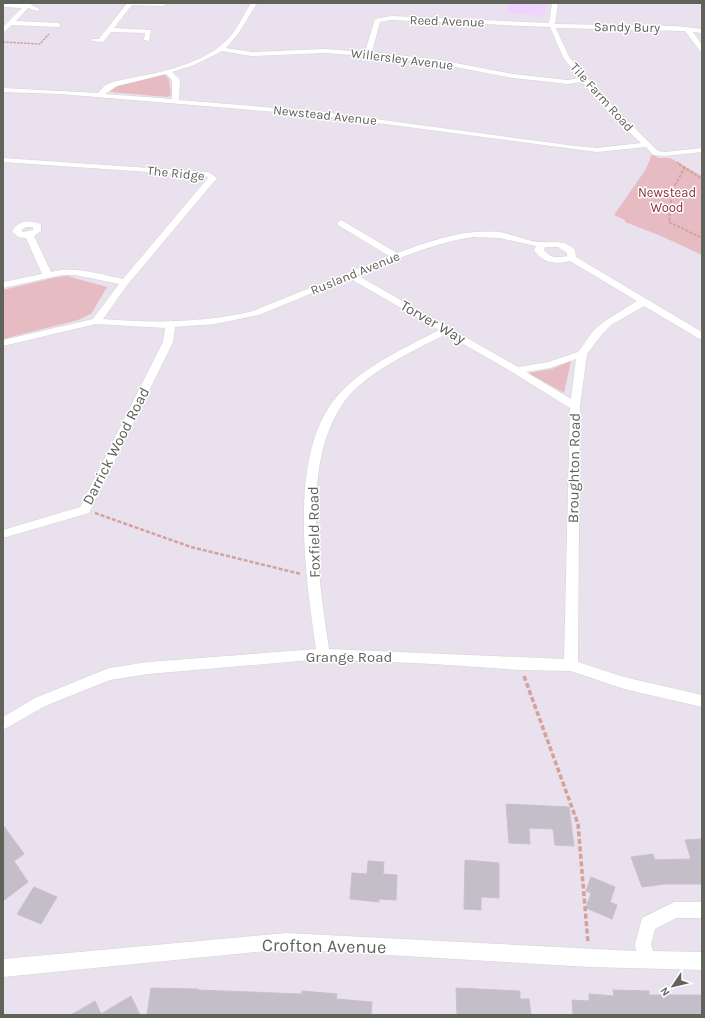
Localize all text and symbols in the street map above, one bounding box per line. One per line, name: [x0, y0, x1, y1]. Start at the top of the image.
street label: Reed Avenue: [409, 12, 485, 30]
street label: Sandy Bury: [594, 19, 660, 35]
street label: Willersley Avenue: [350, 45, 454, 73]
street label: Tile Farm Road: [567, 60, 637, 134]
street label: Newstead Avenue: [272, 102, 378, 128]
street label: The Ridge: [147, 163, 206, 184]
park label: Newstead Wood: [638, 185, 696, 215]
street label: Rusland Avenue: [308, 248, 402, 298]
street label: Torver Way: [397, 296, 469, 348]
street label: Darrick Wood Road: [79, 384, 153, 508]
street label: Broughton Road: [564, 413, 584, 523]
street label: Foxfield Road: [304, 486, 324, 578]
street label: Grange Road: [306, 648, 392, 666]
street label: Crofton Avenue: [262, 934, 386, 958]
north arrow: [653, 966, 693, 1006]
text: N: [658, 984, 673, 998]

